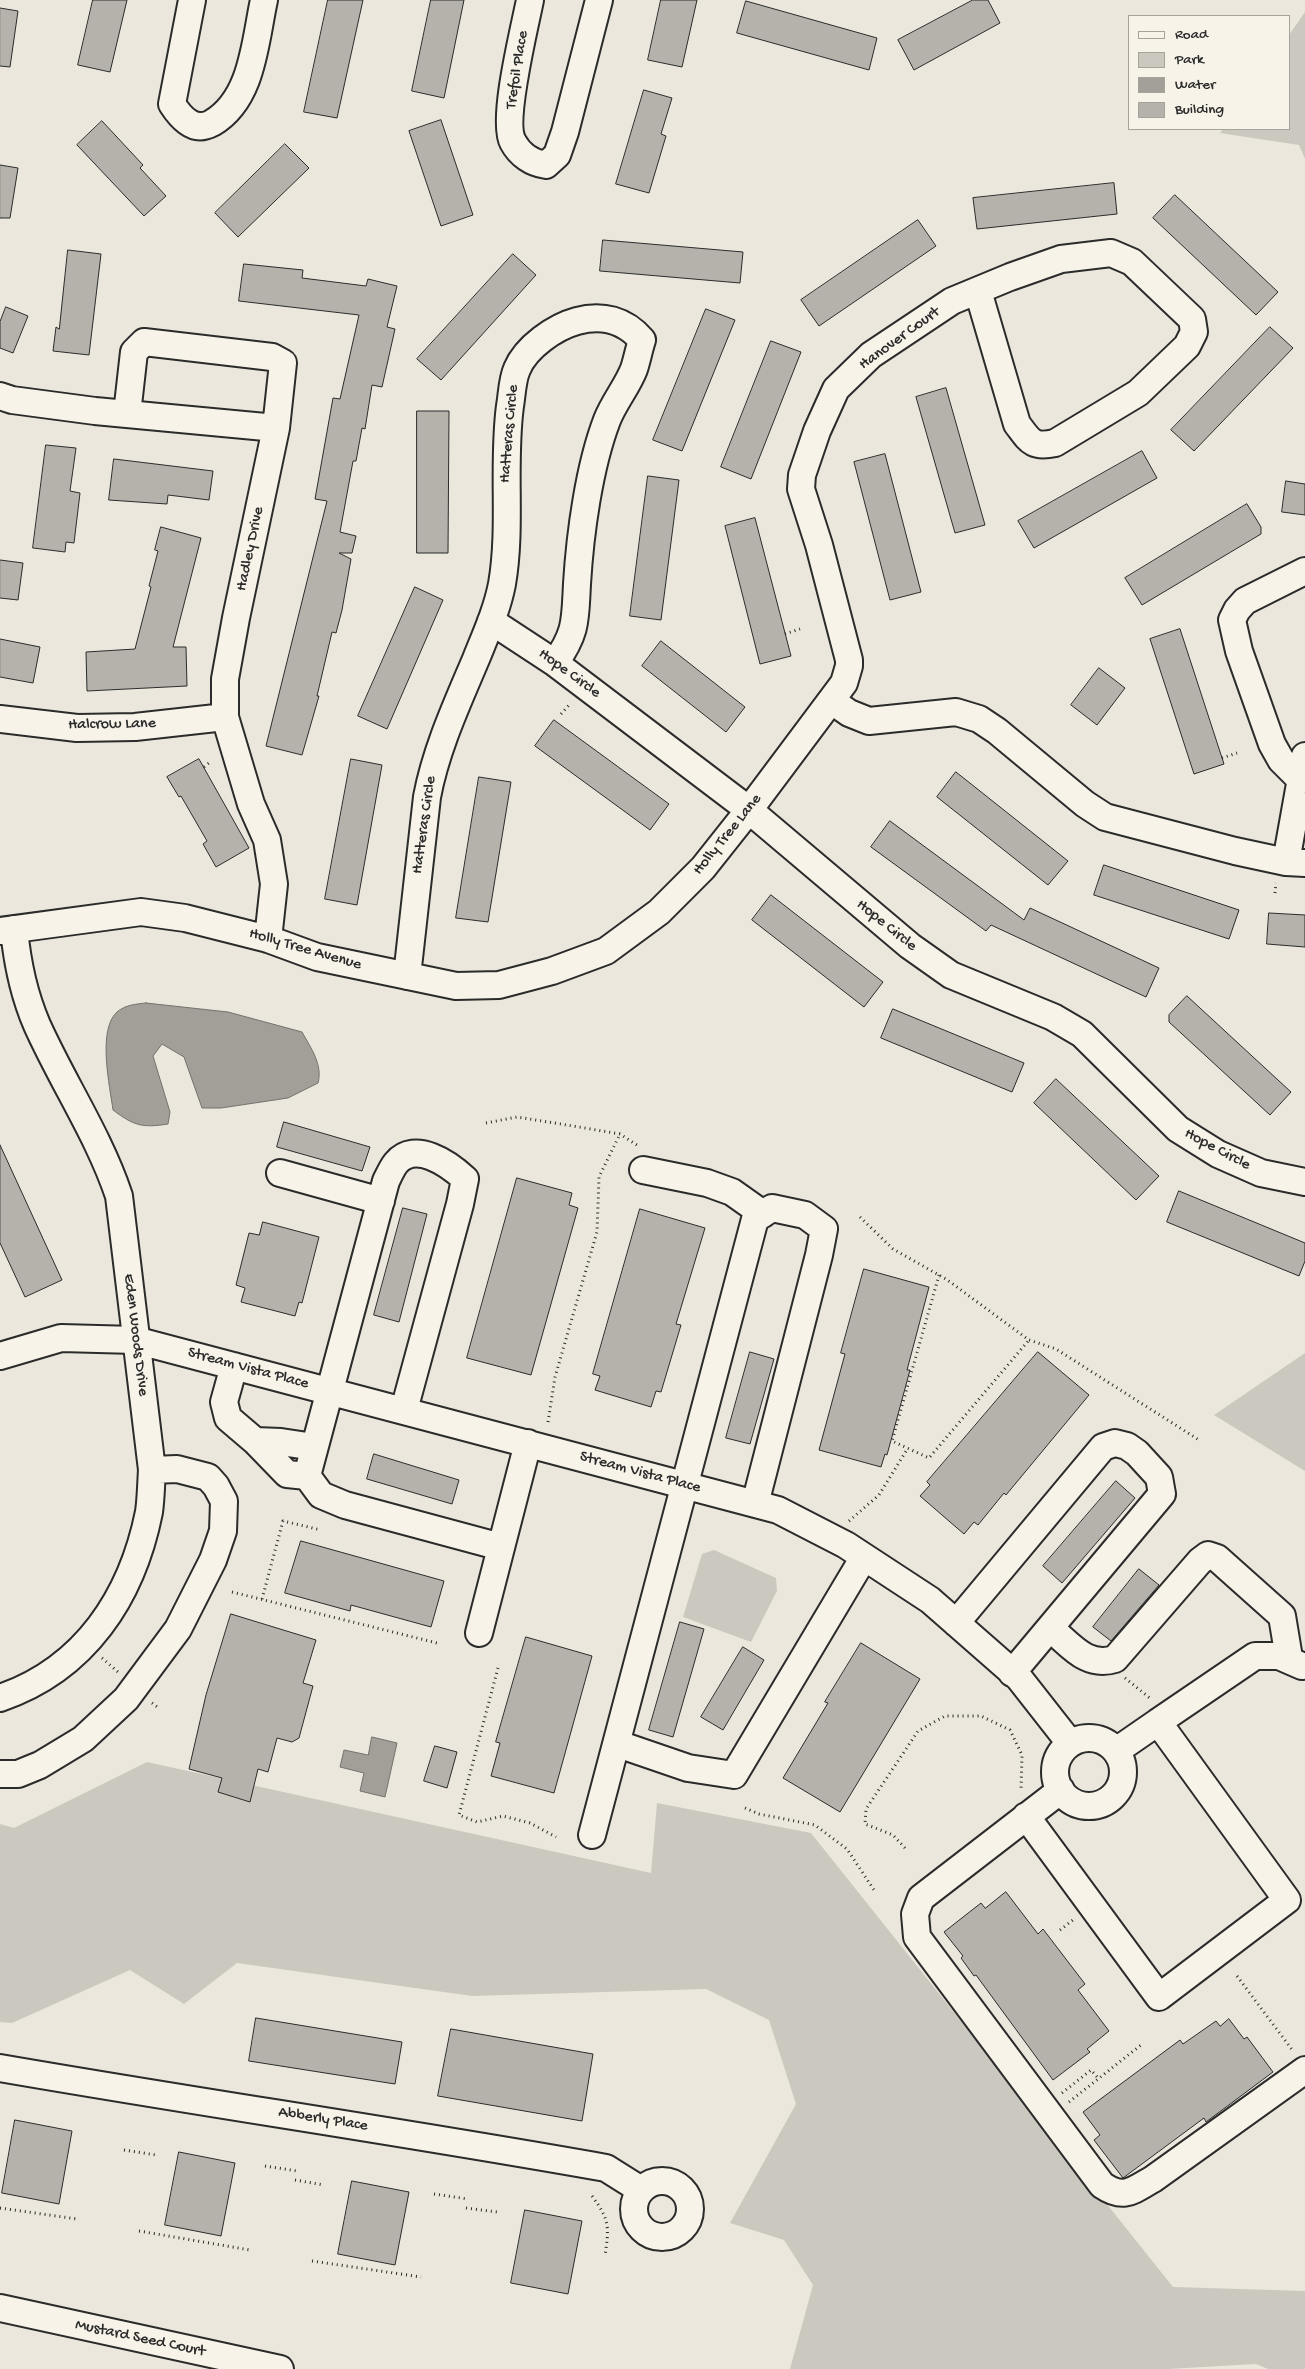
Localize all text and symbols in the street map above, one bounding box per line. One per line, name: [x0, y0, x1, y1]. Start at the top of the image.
legend: [1128, 15, 1290, 130]
text: Road: [1175, 26, 1208, 44]
street label: Trefoil Place: [502, 29, 534, 111]
text: Park: [1175, 51, 1204, 69]
text: Water: [1175, 76, 1215, 94]
text: Building: [1175, 101, 1224, 119]
street label: Hanover Court: [856, 303, 944, 375]
street label: Hatteras Circle: [496, 384, 524, 484]
street label: Hadley Drive: [233, 505, 269, 593]
street label: Hope Circle: [534, 645, 604, 703]
street label: Halcrow Lane: [68, 715, 156, 735]
street label: Hatteras Circle: [409, 775, 441, 875]
street label: Holly Tree Lane: [689, 791, 767, 879]
street label: Hope Circle: [852, 896, 920, 956]
street label: Holly Tree Avenue: [246, 925, 364, 975]
street label: Hope Circle: [1181, 1125, 1253, 1175]
street label: Eden Woods Drive: [118, 1273, 152, 1397]
street label: Stream Vista Place: [185, 1344, 311, 1394]
street label: Stream Vista Place: [577, 1448, 703, 1498]
street label: Abberly Place: [277, 2103, 369, 2137]
street label: Mustard Seed Court: [73, 2316, 207, 2362]

